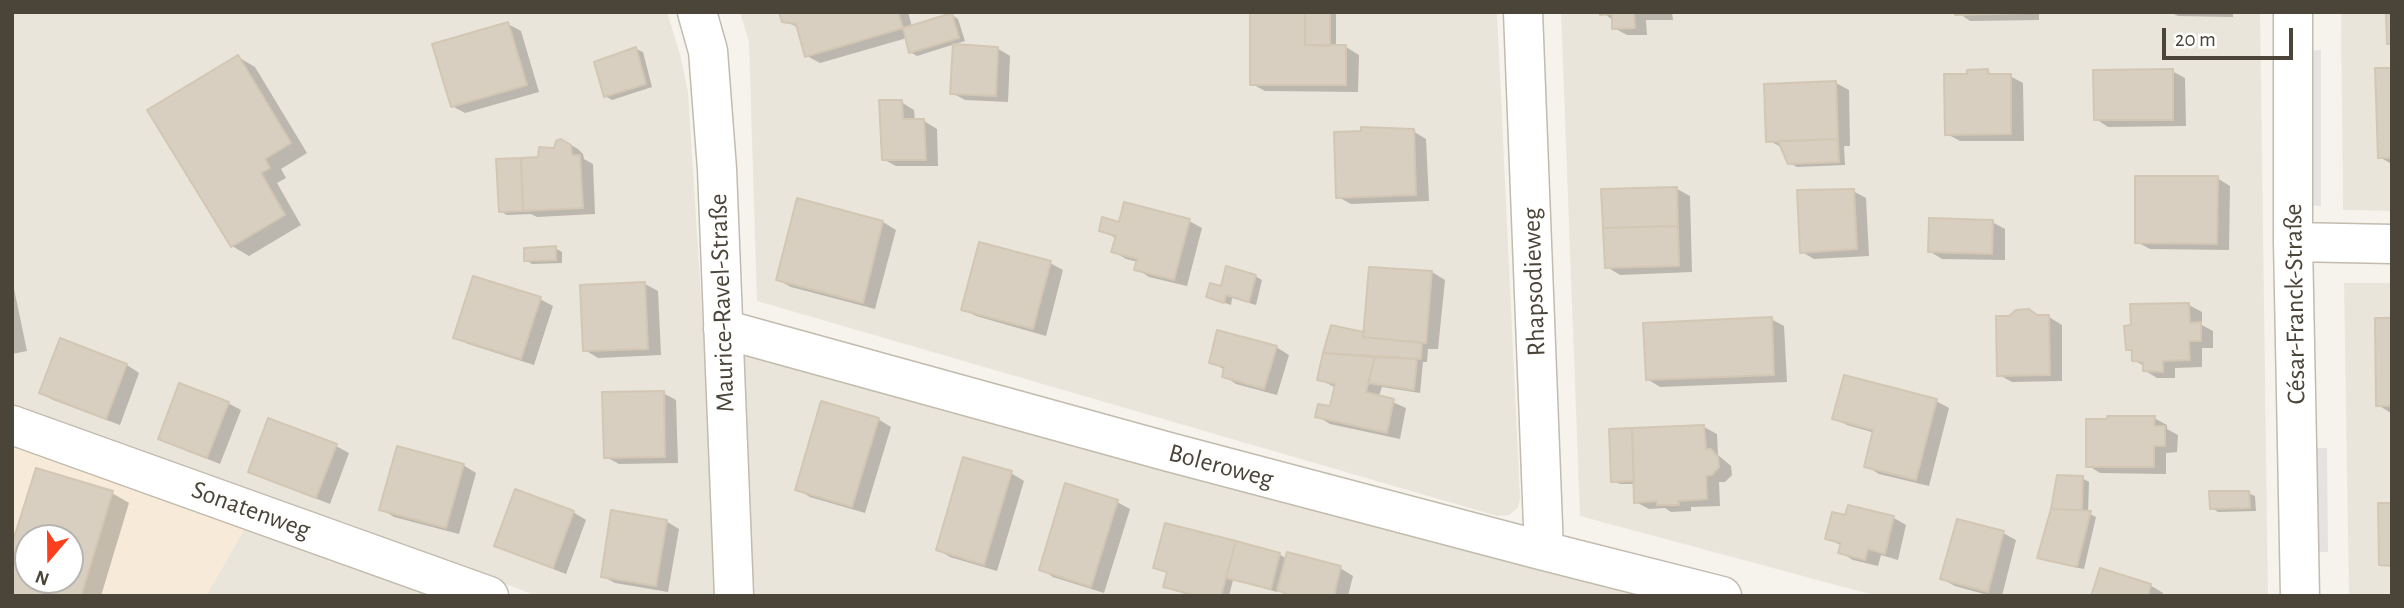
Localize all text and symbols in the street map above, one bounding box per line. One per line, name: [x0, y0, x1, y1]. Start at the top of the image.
scale bar: [2166, 14, 2297, 58]
text: 20 m: [2175, 29, 2216, 50]
street label: Maurice-Ravel-Straße: [703, 193, 741, 413]
street label: César-Franck-Straße: [2278, 203, 2312, 405]
street label: Rhapsodieweg: [1516, 207, 1552, 357]
street label: Boleroweg: [1165, 437, 1277, 495]
street label: Sonatenweg: [187, 474, 315, 546]
north arrow: [14, 524, 84, 594]
text: N: [33, 566, 52, 589]

